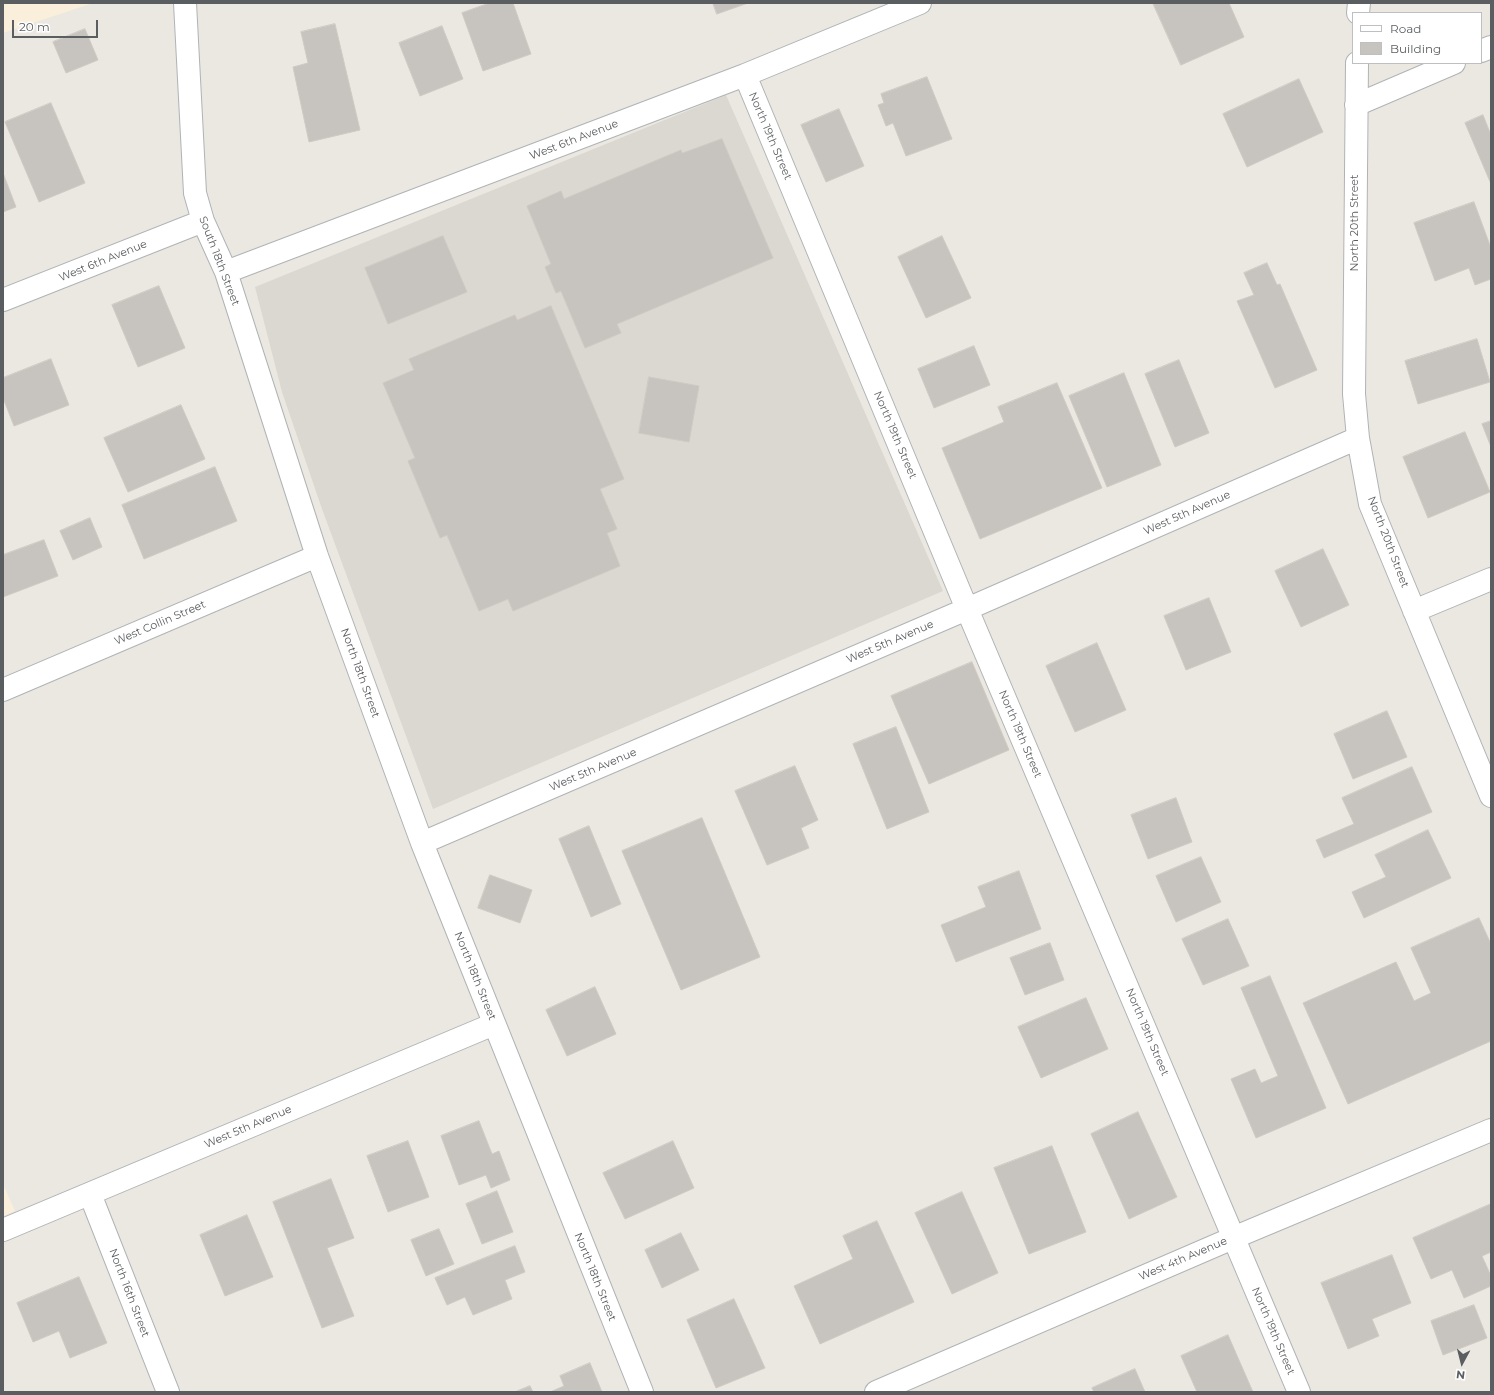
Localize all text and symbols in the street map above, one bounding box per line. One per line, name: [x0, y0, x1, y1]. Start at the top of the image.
scale bar: [14, 12, 100, 38]
legend: [1352, 12, 1482, 64]
text: 20 m: [19, 19, 50, 34]
text: Road: [1390, 21, 1421, 36]
text: Building: [1390, 41, 1441, 56]
street label: North 19th Street: [746, 90, 794, 182]
street label: West 6th Avenue: [528, 117, 620, 163]
street label: North 20th Street: [1348, 175, 1362, 271]
street label: South 18th Street: [196, 214, 242, 308]
street label: West 6th Avenue: [57, 237, 149, 285]
street label: North 19th Street: [871, 389, 919, 481]
street label: West 5th Avenue: [1142, 488, 1232, 538]
street label: North 20th Street: [1364, 494, 1412, 590]
street label: West Collin Street: [112, 598, 208, 648]
street label: West 5th Avenue: [844, 618, 936, 666]
street label: North 18th Street: [338, 626, 382, 720]
street label: North 19th Street: [996, 688, 1044, 780]
street label: West 5th Avenue: [547, 746, 639, 794]
street label: North 18th Street: [451, 930, 499, 1022]
street label: North 19th Street: [1123, 986, 1171, 1078]
street label: West 5th Avenue: [202, 1103, 294, 1151]
street label: North 18th Street: [571, 1231, 619, 1323]
street label: West 4th Avenue: [1137, 1234, 1229, 1284]
street label: North 16th Street: [106, 1247, 152, 1339]
street label: North 19th Street: [1249, 1285, 1297, 1377]
north arrow: [1442, 1343, 1482, 1383]
text: N: [1455, 1367, 1466, 1382]

